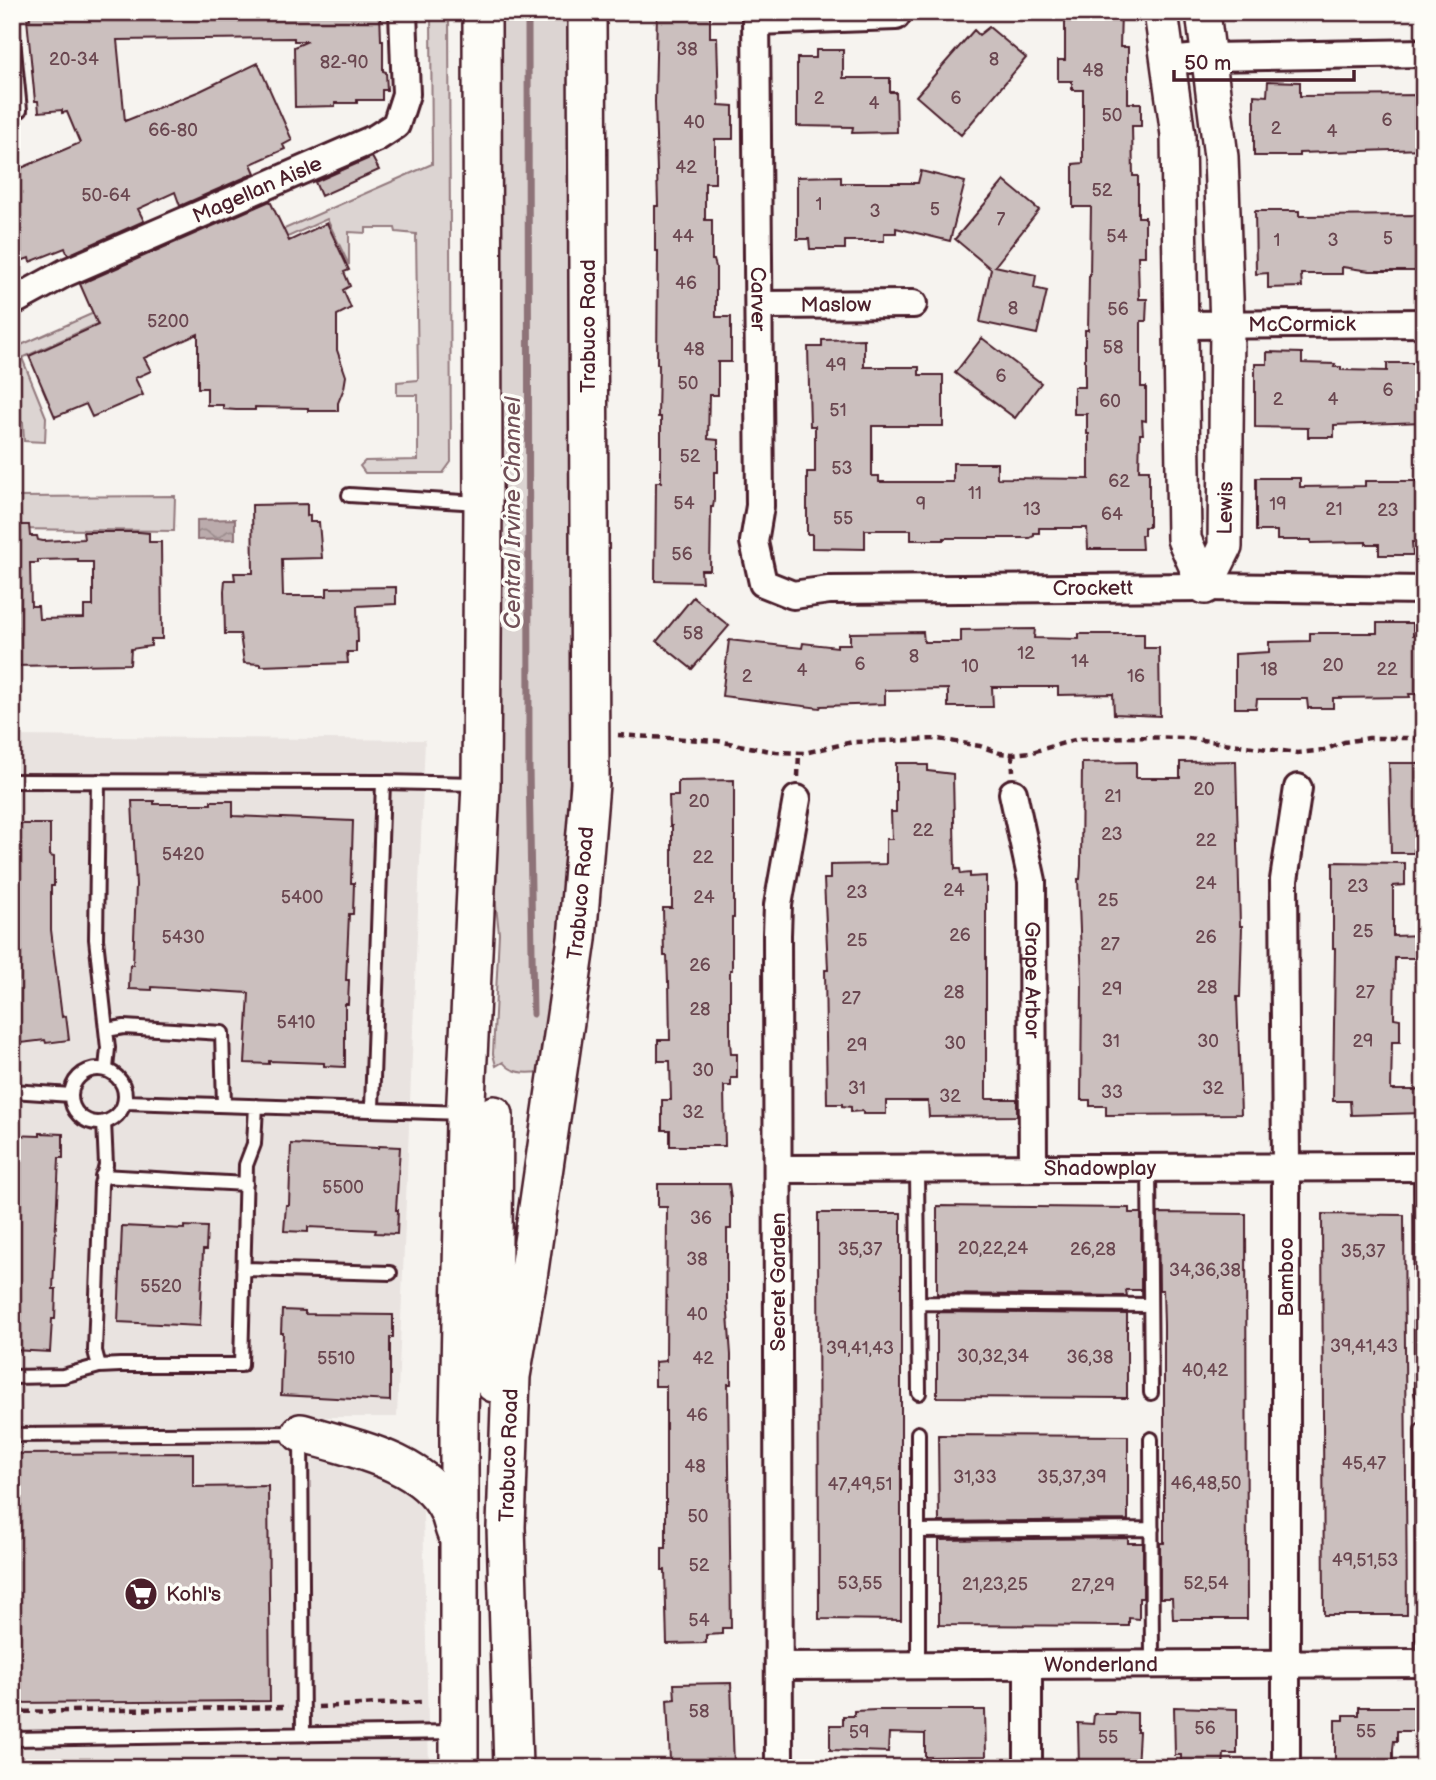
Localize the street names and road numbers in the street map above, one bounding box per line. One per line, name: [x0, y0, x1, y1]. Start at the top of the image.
street label: Magellan Aisle: [189, 151, 326, 229]
street label: Trabuco Road: [576, 259, 601, 393]
street label: Carver: [745, 267, 771, 332]
street label: Maslow: [800, 292, 872, 318]
street label: McCormick: [1248, 312, 1357, 337]
street label: Lewis: [1213, 481, 1238, 535]
street label: Crockett: [1052, 576, 1134, 601]
street label: Trabuco Road: [562, 826, 599, 962]
street label: Grape Arbor: [1019, 921, 1045, 1039]
street label: Shadowplay: [1044, 1156, 1157, 1181]
street label: Secret Garden: [766, 1212, 791, 1352]
street label: Bamboo: [1274, 1237, 1299, 1317]
street label: Trabuco Road: [494, 1388, 524, 1522]
street label: Wonderland: [1044, 1652, 1158, 1678]

